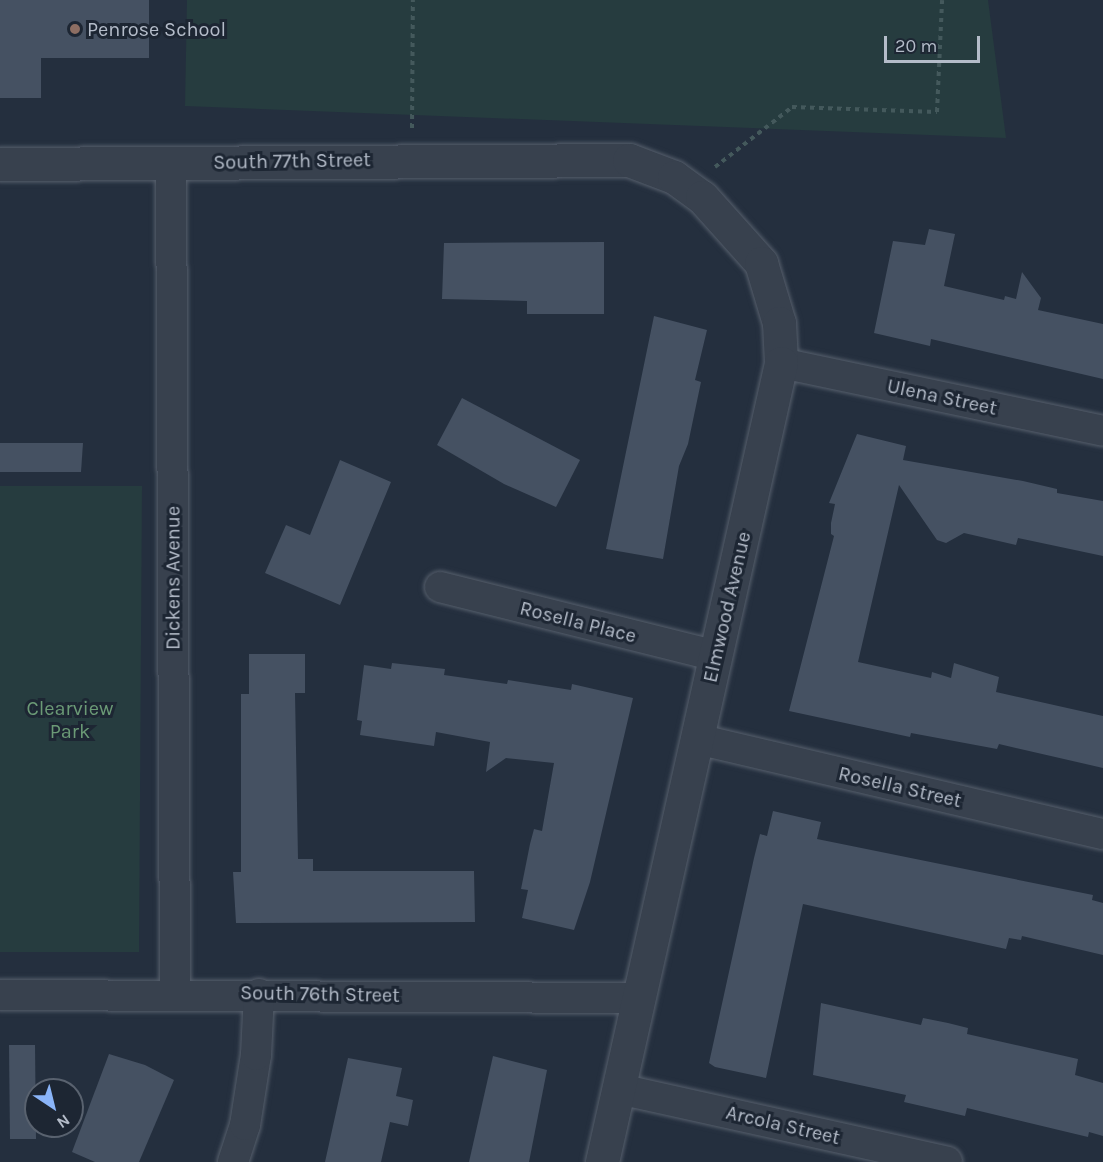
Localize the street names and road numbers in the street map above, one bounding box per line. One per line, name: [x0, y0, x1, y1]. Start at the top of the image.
street label: South 77th Street: [213, 148, 371, 174]
street label: Ulena Street: [885, 374, 999, 420]
street label: Dickens Avenue: [161, 506, 185, 650]
street label: Elmwood Avenue: [698, 529, 756, 685]
street label: Rosella Place: [517, 596, 639, 648]
street label: Rosella Street: [836, 761, 964, 813]
street label: South 76th Street: [240, 981, 400, 1007]
street label: Arcola Street: [724, 1100, 842, 1150]

